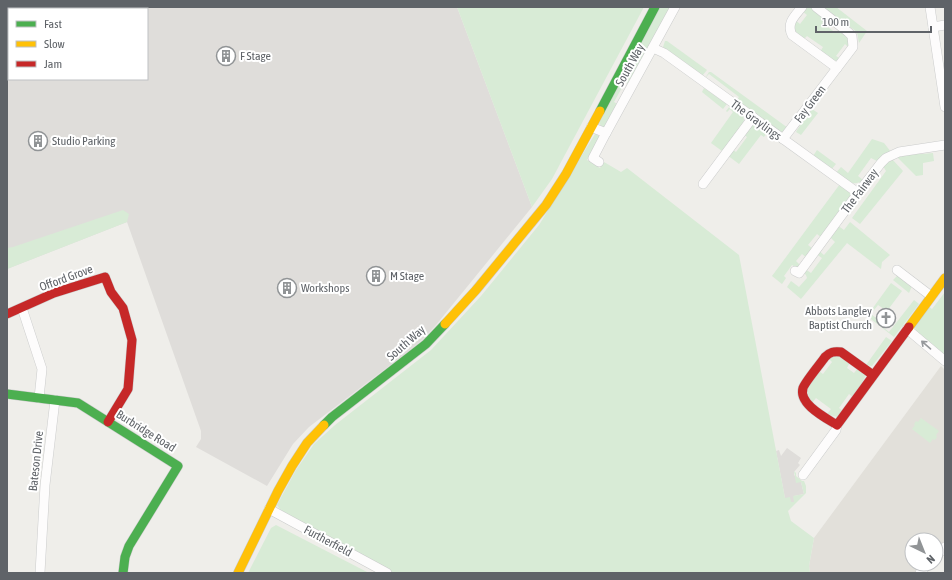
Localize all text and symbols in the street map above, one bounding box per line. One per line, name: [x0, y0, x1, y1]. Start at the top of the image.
legend: [8, 8, 148, 80]
scale bar: [816, 8, 931, 34]
text: 100 m: [822, 15, 849, 29]
text: Fast: [44, 17, 62, 31]
text: Slow: [44, 37, 65, 51]
street label: South Way: [613, 41, 647, 89]
building icon: F Stage: [215, 45, 237, 67]
place label: F Stage: [240, 49, 271, 63]
text: Jam: [44, 57, 62, 71]
street label: Fay Green: [791, 82, 829, 126]
street label: The Graylings: [728, 97, 784, 143]
building icon: Studio Parking: [27, 130, 49, 152]
place label: Studio Parking: [52, 134, 116, 148]
street label: The Fairway: [839, 166, 881, 216]
street label: Offord Grove: [37, 262, 95, 294]
building icon: M Stage: [365, 265, 387, 287]
place label: M Stage: [390, 269, 424, 283]
building icon: Workshops: [276, 277, 298, 299]
place label: Workshops: [301, 281, 349, 295]
place label: Abbots Langley Baptist Church: [805, 304, 872, 332]
church icon: Abbots Langley Baptist Church: [875, 307, 897, 329]
street label: South Way: [384, 323, 428, 363]
one-way arrow: [921, 340, 931, 349]
street label: Burbridge Road: [114, 407, 178, 455]
street label: Bateson Drive: [26, 430, 46, 492]
street label: Furtherfield: [302, 523, 354, 559]
north arrow: [904, 532, 944, 572]
text: N: [924, 553, 937, 566]

